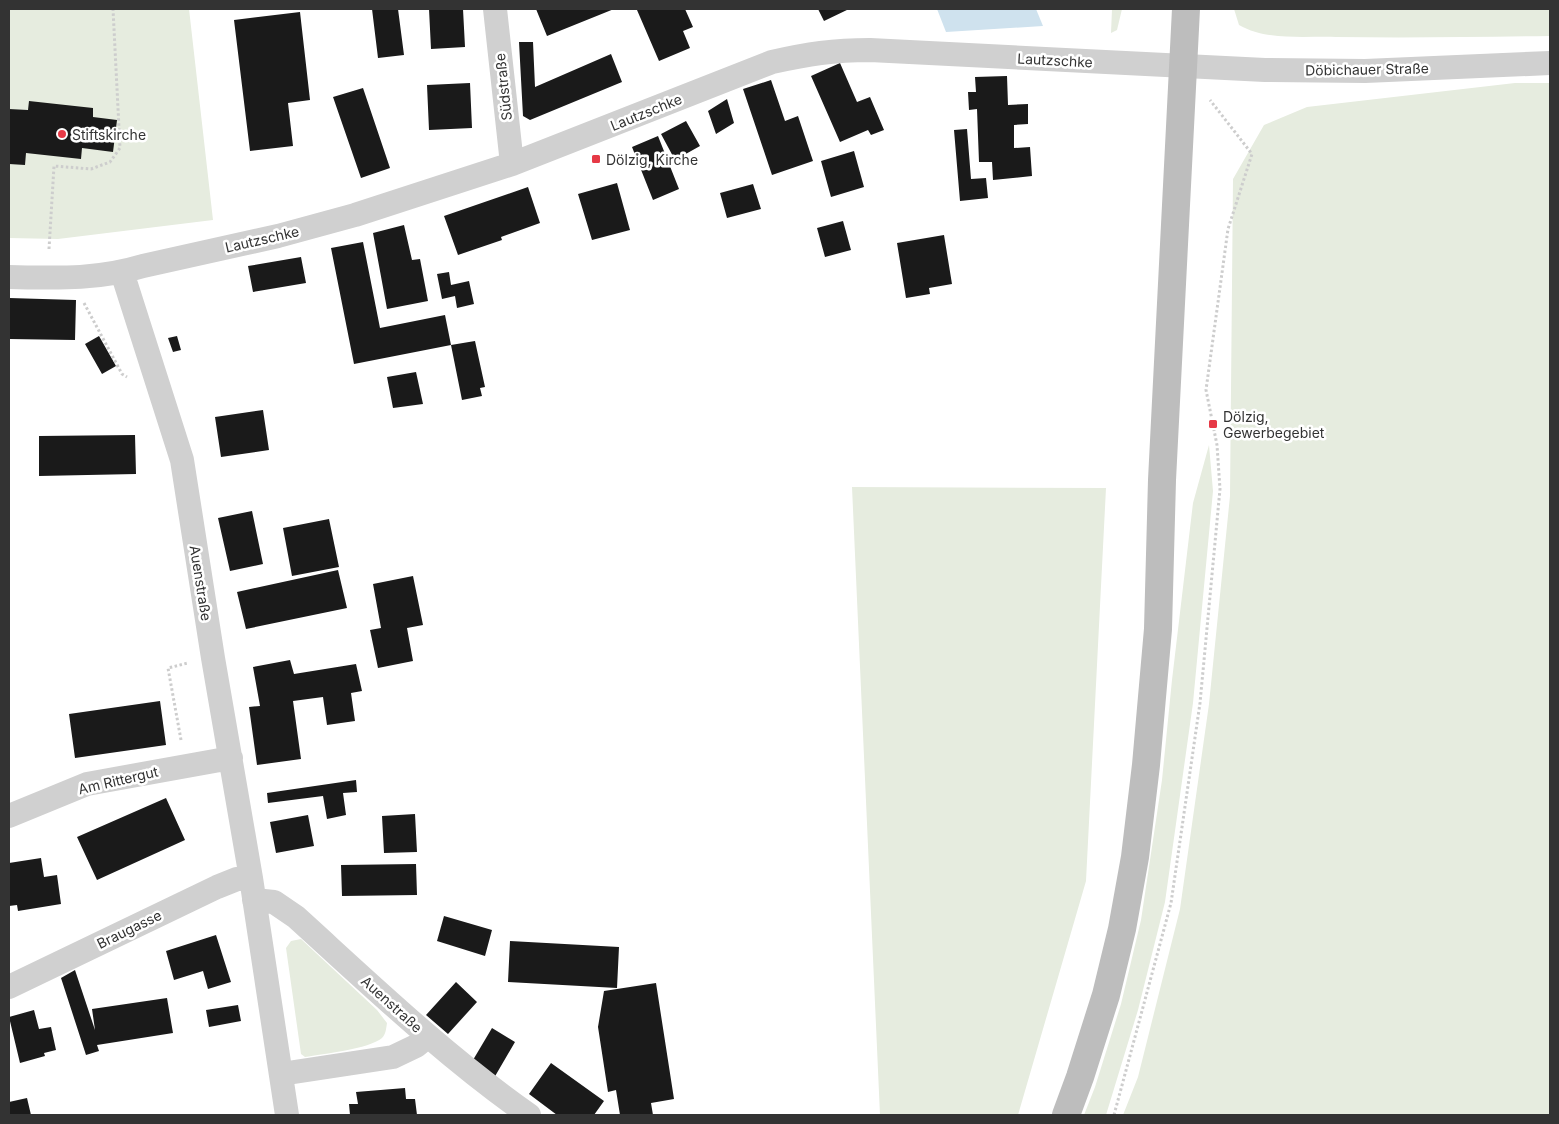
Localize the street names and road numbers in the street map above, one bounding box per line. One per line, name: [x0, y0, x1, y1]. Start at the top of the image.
street label: Lautzschke: [1017, 50, 1093, 70]
street label: Südstraße: [491, 52, 515, 122]
street label: Döbichauer Straße: [1305, 59, 1429, 79]
street label: Lautzschke: [608, 90, 684, 134]
street label: Lautzschke: [223, 222, 301, 256]
street label: Auenstraße: [187, 544, 215, 622]
street label: Am Rittergut: [76, 762, 160, 797]
street label: Braugasse: [94, 906, 164, 952]
street label: Auenstraße: [358, 972, 426, 1036]

